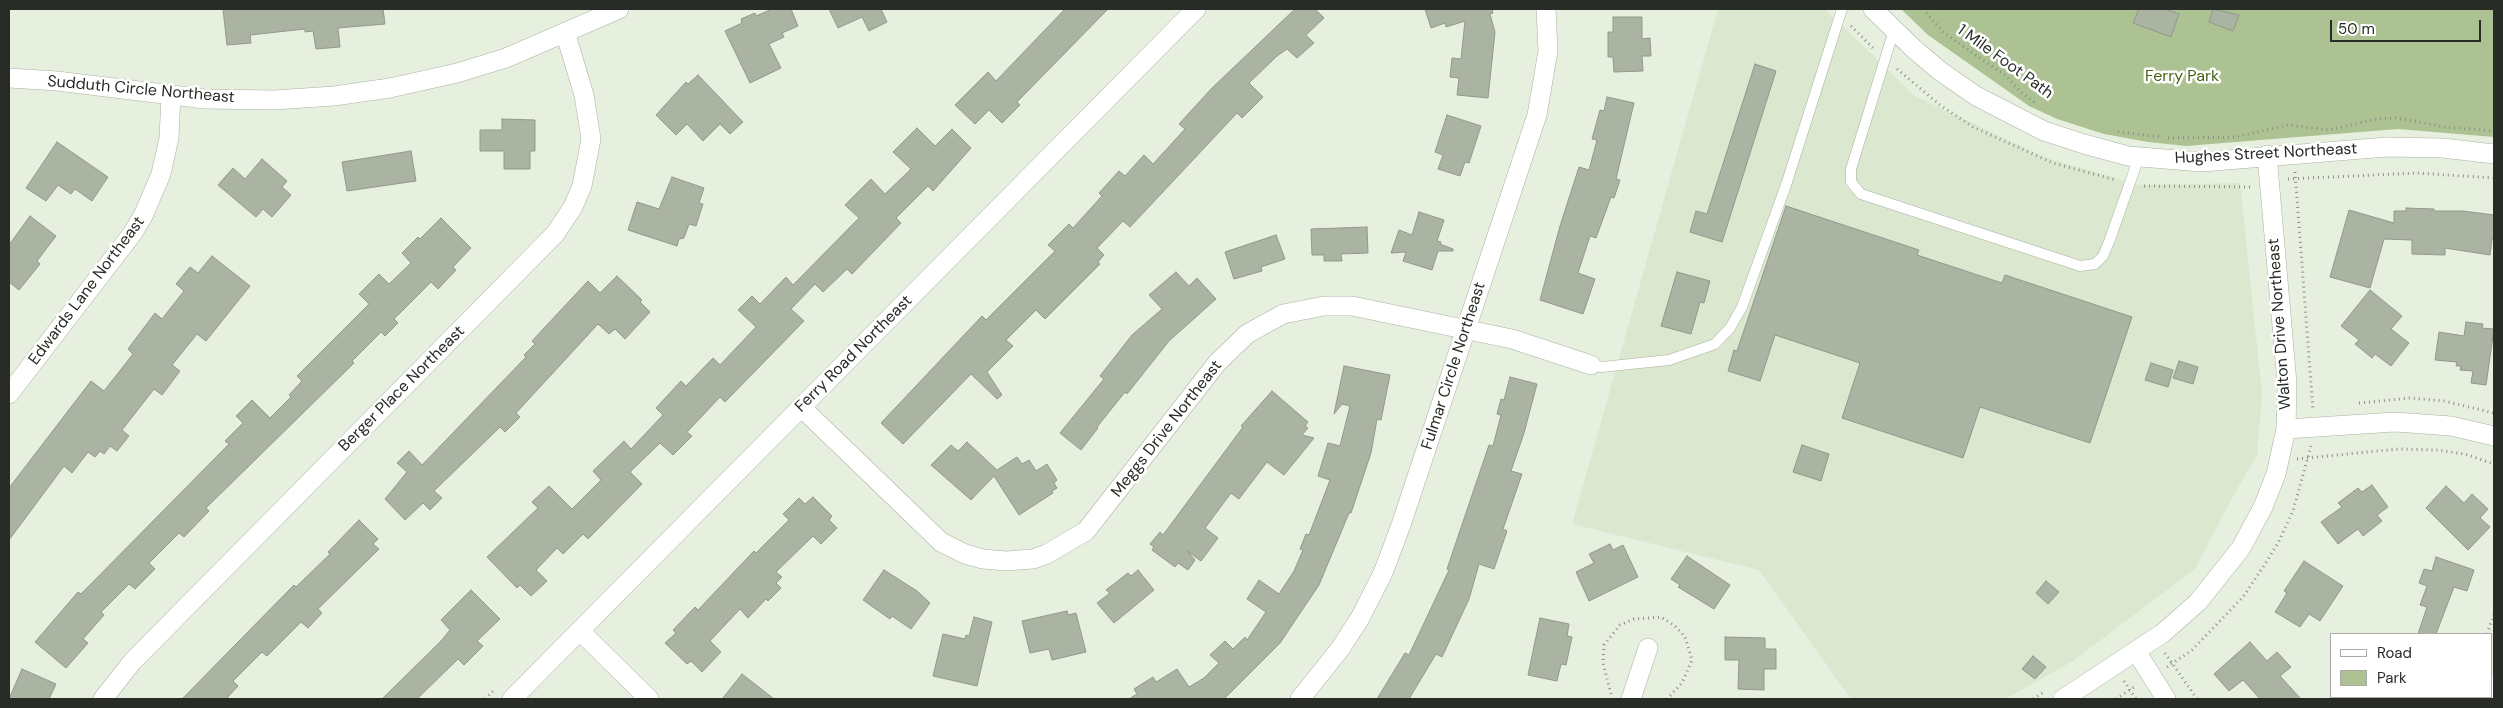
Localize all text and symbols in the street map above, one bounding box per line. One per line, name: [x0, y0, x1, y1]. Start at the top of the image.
scale bar: [2333, 10, 2484, 42]
text: 50 m: [2338, 19, 2375, 39]
street label: 1 Mile Foot Path: [1953, 21, 2057, 103]
park label: Ferry Park: [2145, 67, 2219, 87]
street label: Sudduth Circle Northeast: [46, 72, 236, 108]
street label: Hughes Street Northeast: [2174, 140, 2358, 168]
street label: Edwards Lane Northeast: [25, 213, 149, 369]
street label: Walton Drive Northeast: [2264, 238, 2296, 410]
street label: Fulmar Circle Northeast: [1418, 280, 1490, 452]
street label: Ferry Road Northeast: [792, 292, 916, 416]
street label: Berger Place Northeast: [335, 322, 469, 456]
street label: Meggs Drive Northeast: [1108, 357, 1226, 501]
legend: [2330, 633, 2493, 698]
text: Road: [2377, 643, 2412, 663]
text: Park: [2377, 668, 2407, 688]

